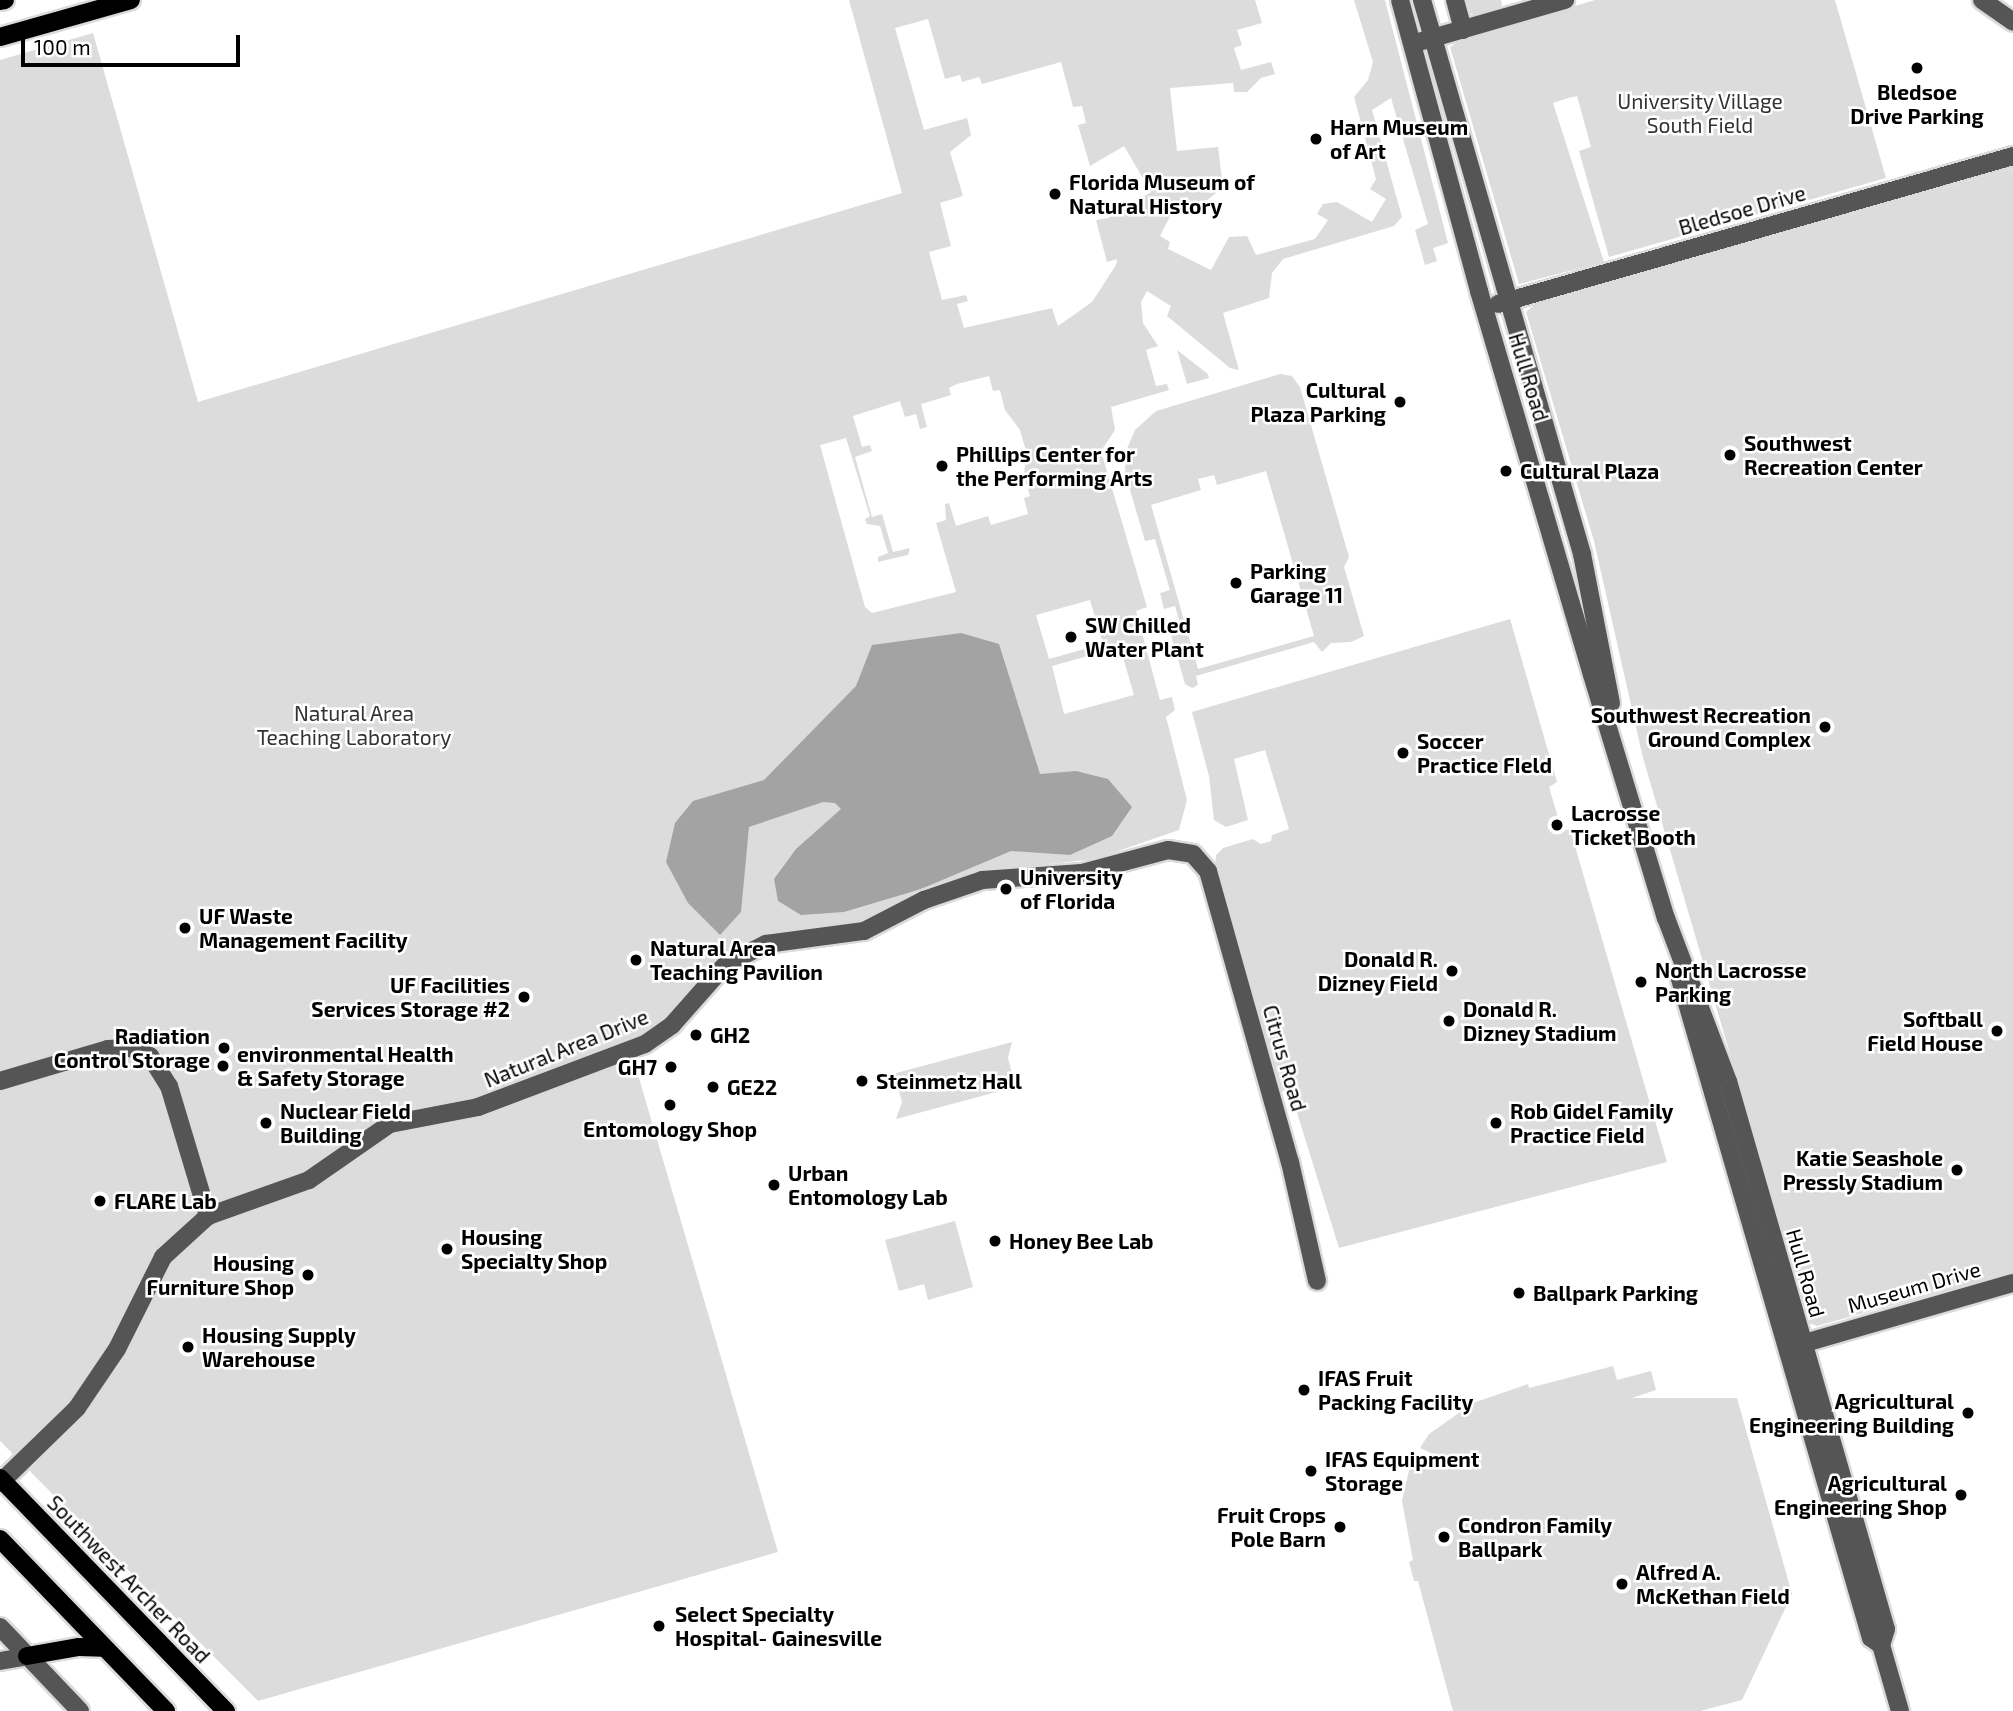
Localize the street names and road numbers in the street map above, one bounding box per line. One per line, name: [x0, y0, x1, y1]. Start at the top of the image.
street label: Bledsoe Drive: [1676, 180, 1808, 240]
street label: Hull Road: [1504, 330, 1554, 424]
street label: Citrus Road: [1258, 1002, 1312, 1114]
street label: Natural Area Drive: [480, 1003, 652, 1093]
street label: Hull Road: [1781, 1226, 1831, 1320]
street label: Museum Drive: [1845, 1256, 1983, 1318]
street label: Southwest Archer Road: [42, 1490, 216, 1668]

